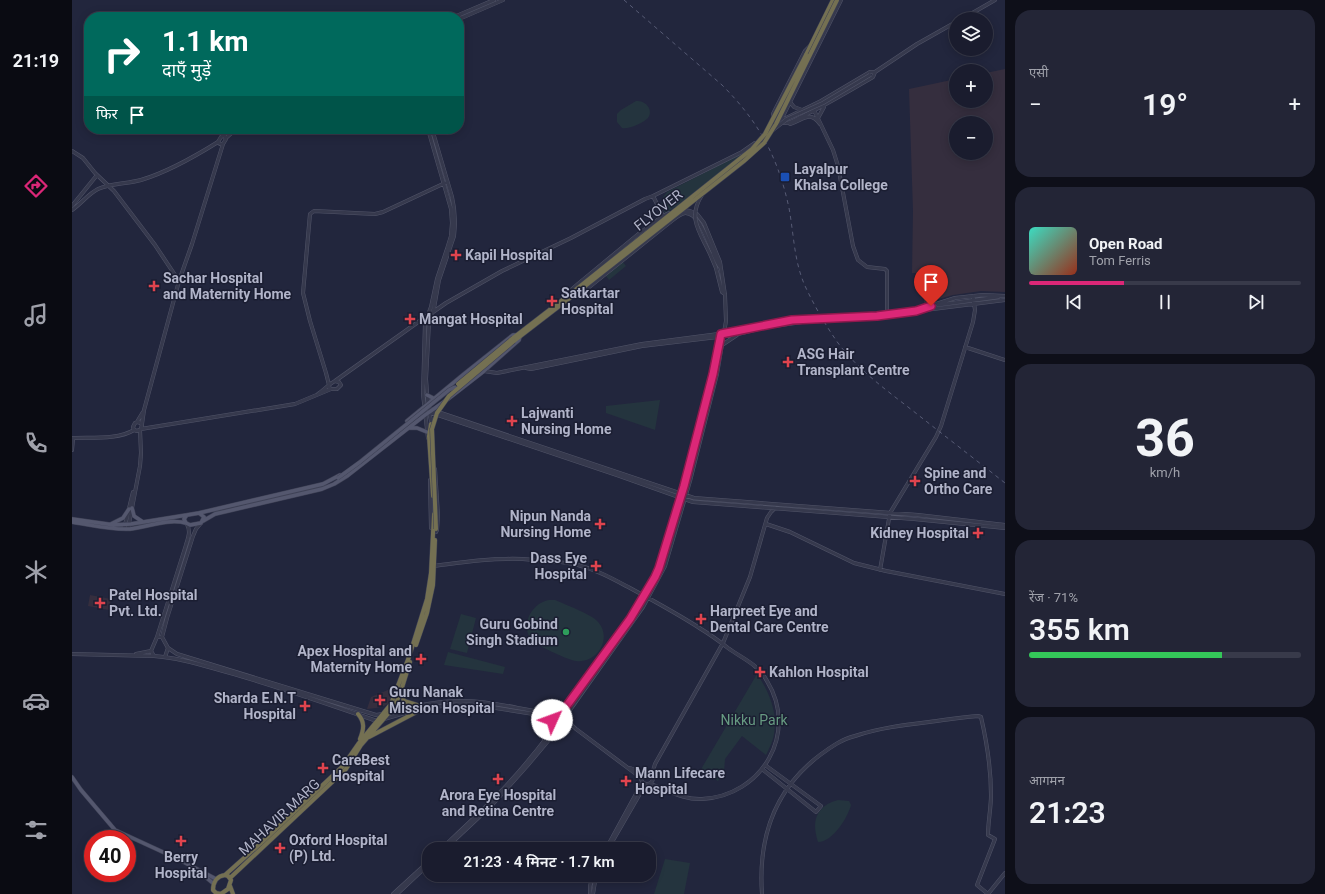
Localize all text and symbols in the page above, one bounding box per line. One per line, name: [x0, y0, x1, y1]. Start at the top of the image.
map controls: [949, 12, 993, 160]
button: layers: [949, 12, 993, 56]
text: 1.1 km: [162, 25, 248, 58]
icon: right: [96, 28, 148, 80]
text: 21:19: [13, 50, 59, 71]
text: दाएँ मुड़ें: [162, 59, 211, 80]
button: +: [949, 64, 993, 108]
text: एसी: [1029, 65, 1048, 80]
text: 19°: [1142, 87, 1188, 122]
text: −: [1029, 92, 1042, 117]
text: +: [1289, 92, 1301, 117]
icon: arrive: [126, 104, 148, 126]
text: फिर: [96, 105, 118, 123]
button: −: [949, 116, 993, 160]
place label: Layalpur Khalsa College: [794, 161, 888, 193]
marker: Layalpur Khalsa College: [779, 171, 791, 183]
icon: directions: [22, 172, 50, 200]
street label: FLYOVER: [631, 186, 686, 234]
text: Open Road: [1089, 235, 1163, 253]
place label: Kapil Hospital: [465, 247, 553, 263]
marker: Kapil Hospital: [450, 249, 462, 261]
text: Tom Ferris: [1089, 253, 1151, 268]
pin: [914, 265, 948, 306]
place label: Sachar Hospital and Maternity Home: [163, 270, 292, 302]
icon: arrive: [920, 271, 942, 293]
marker: Sachar Hospital and Maternity Home: [148, 280, 160, 292]
place label: Satkartar Hospital: [561, 285, 620, 317]
icon: previous: [1063, 291, 1085, 313]
icon: pause: [1154, 291, 1176, 313]
icon: next: [1245, 291, 1267, 313]
marker: Satkartar Hospital: [546, 295, 558, 307]
icon: music: [22, 301, 50, 329]
place label: Mangat Hospital: [419, 311, 523, 327]
marker: Mangat Hospital: [404, 313, 416, 325]
place label: ASG Hair Transplant Centre: [797, 346, 910, 378]
marker: ASG Hair Transplant Centre: [782, 356, 794, 368]
place label: Lajwanti Nursing Home: [521, 405, 612, 437]
text: 36: [1135, 408, 1195, 469]
marker: Lajwanti Nursing Home: [506, 415, 518, 427]
icon: phone: [22, 429, 50, 457]
place label: Spine and Ortho Care: [924, 465, 993, 497]
text: km/h: [1150, 465, 1180, 480]
marker: Spine and Ortho Care: [909, 475, 921, 487]
place label: Nipun Nanda Nursing Home: [500, 508, 592, 540]
marker: Nipun Nanda Nursing Home: [594, 518, 606, 530]
place label: Kidney Hospital: [870, 525, 969, 541]
marker: Kidney Hospital: [972, 527, 984, 539]
place label: Dass Eye Hospital: [530, 550, 587, 582]
icon: climate: [22, 558, 50, 586]
marker: Dass Eye Hospital: [590, 560, 602, 572]
place label: Patel Hospital Pvt. Ltd.: [109, 587, 197, 619]
text: रेंज · 71%: [1029, 590, 1078, 605]
marker: Patel Hospital Pvt. Ltd.: [94, 597, 106, 609]
place label: Harpreet Eye and Dental Care Centre: [710, 603, 829, 635]
text: 355 km: [1029, 612, 1130, 647]
marker: Harpreet Eye and Dental Care Centre: [695, 613, 707, 625]
place label: Guru Gobind Singh Stadium: [466, 616, 558, 648]
marker: Guru Gobind Singh Stadium: [561, 627, 571, 637]
place label: Apex Hospital and Maternity Home: [298, 643, 412, 675]
marker: Apex Hospital and Maternity Home: [415, 653, 427, 665]
place label: Kahlon Hospital: [769, 664, 869, 680]
marker: Kahlon Hospital: [754, 666, 766, 678]
place label: Guru Nanak Mission Hospital: [389, 684, 495, 716]
icon: car: [22, 687, 50, 715]
place label: Sharda E.N.T Hospital: [214, 690, 296, 722]
marker: Guru Nanak Mission Hospital: [374, 694, 386, 706]
position arrow: [531, 699, 573, 741]
marker: Sharda E.N.T Hospital: [299, 700, 311, 712]
park label: Nikku Park: [721, 712, 788, 728]
place label: CareBest Hospital: [332, 752, 390, 784]
marker: CareBest Hospital: [317, 762, 329, 774]
place label: Mann Lifecare Hospital: [635, 765, 725, 797]
marker: Arora Eye Hospital and Retina Centre: [492, 773, 504, 785]
text: आगमन: [1029, 773, 1065, 788]
street label: MAHAVIR MARG: [235, 775, 323, 859]
marker: Mann Lifecare Hospital: [620, 775, 632, 787]
place label: Arora Eye Hospital and Retina Centre: [440, 787, 556, 819]
text: 21:23: [1029, 795, 1106, 830]
icon: filters: [22, 816, 50, 844]
speed limit sign: 40: [84, 830, 136, 882]
place label: Oxford Hospital (P) Ltd.: [289, 832, 388, 865]
marker: Berry Hospital: [175, 835, 187, 847]
marker: Oxford Hospital (P) Ltd.: [274, 842, 286, 854]
place label: Berry Hospital: [155, 849, 207, 881]
text: 21:23 · 4 मिनट · 1.7 km: [464, 853, 614, 871]

